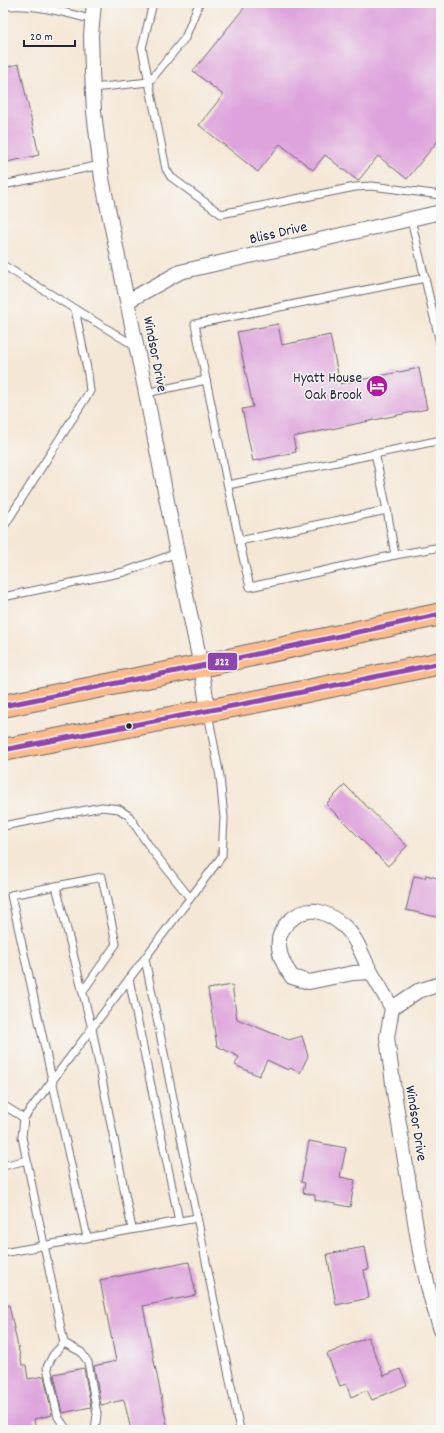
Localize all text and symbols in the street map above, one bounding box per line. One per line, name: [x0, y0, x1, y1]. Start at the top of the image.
scale bar: [24, 22, 75, 48]
text: 20 m: [30, 29, 53, 46]
street label: Bliss Drive: [248, 217, 310, 251]
street label: Windsor Drive: [136, 315, 172, 394]
place label: Hyatt House Oak Brook: [293, 368, 362, 407]
hotel icon: Hyatt House Oak Brook: [364, 373, 390, 399]
line badge: 322: [207, 652, 238, 671]
text: 322: [215, 655, 229, 671]
unlabelled marker: [124, 721, 134, 731]
street label: Windsor Drive: [398, 1084, 432, 1163]

